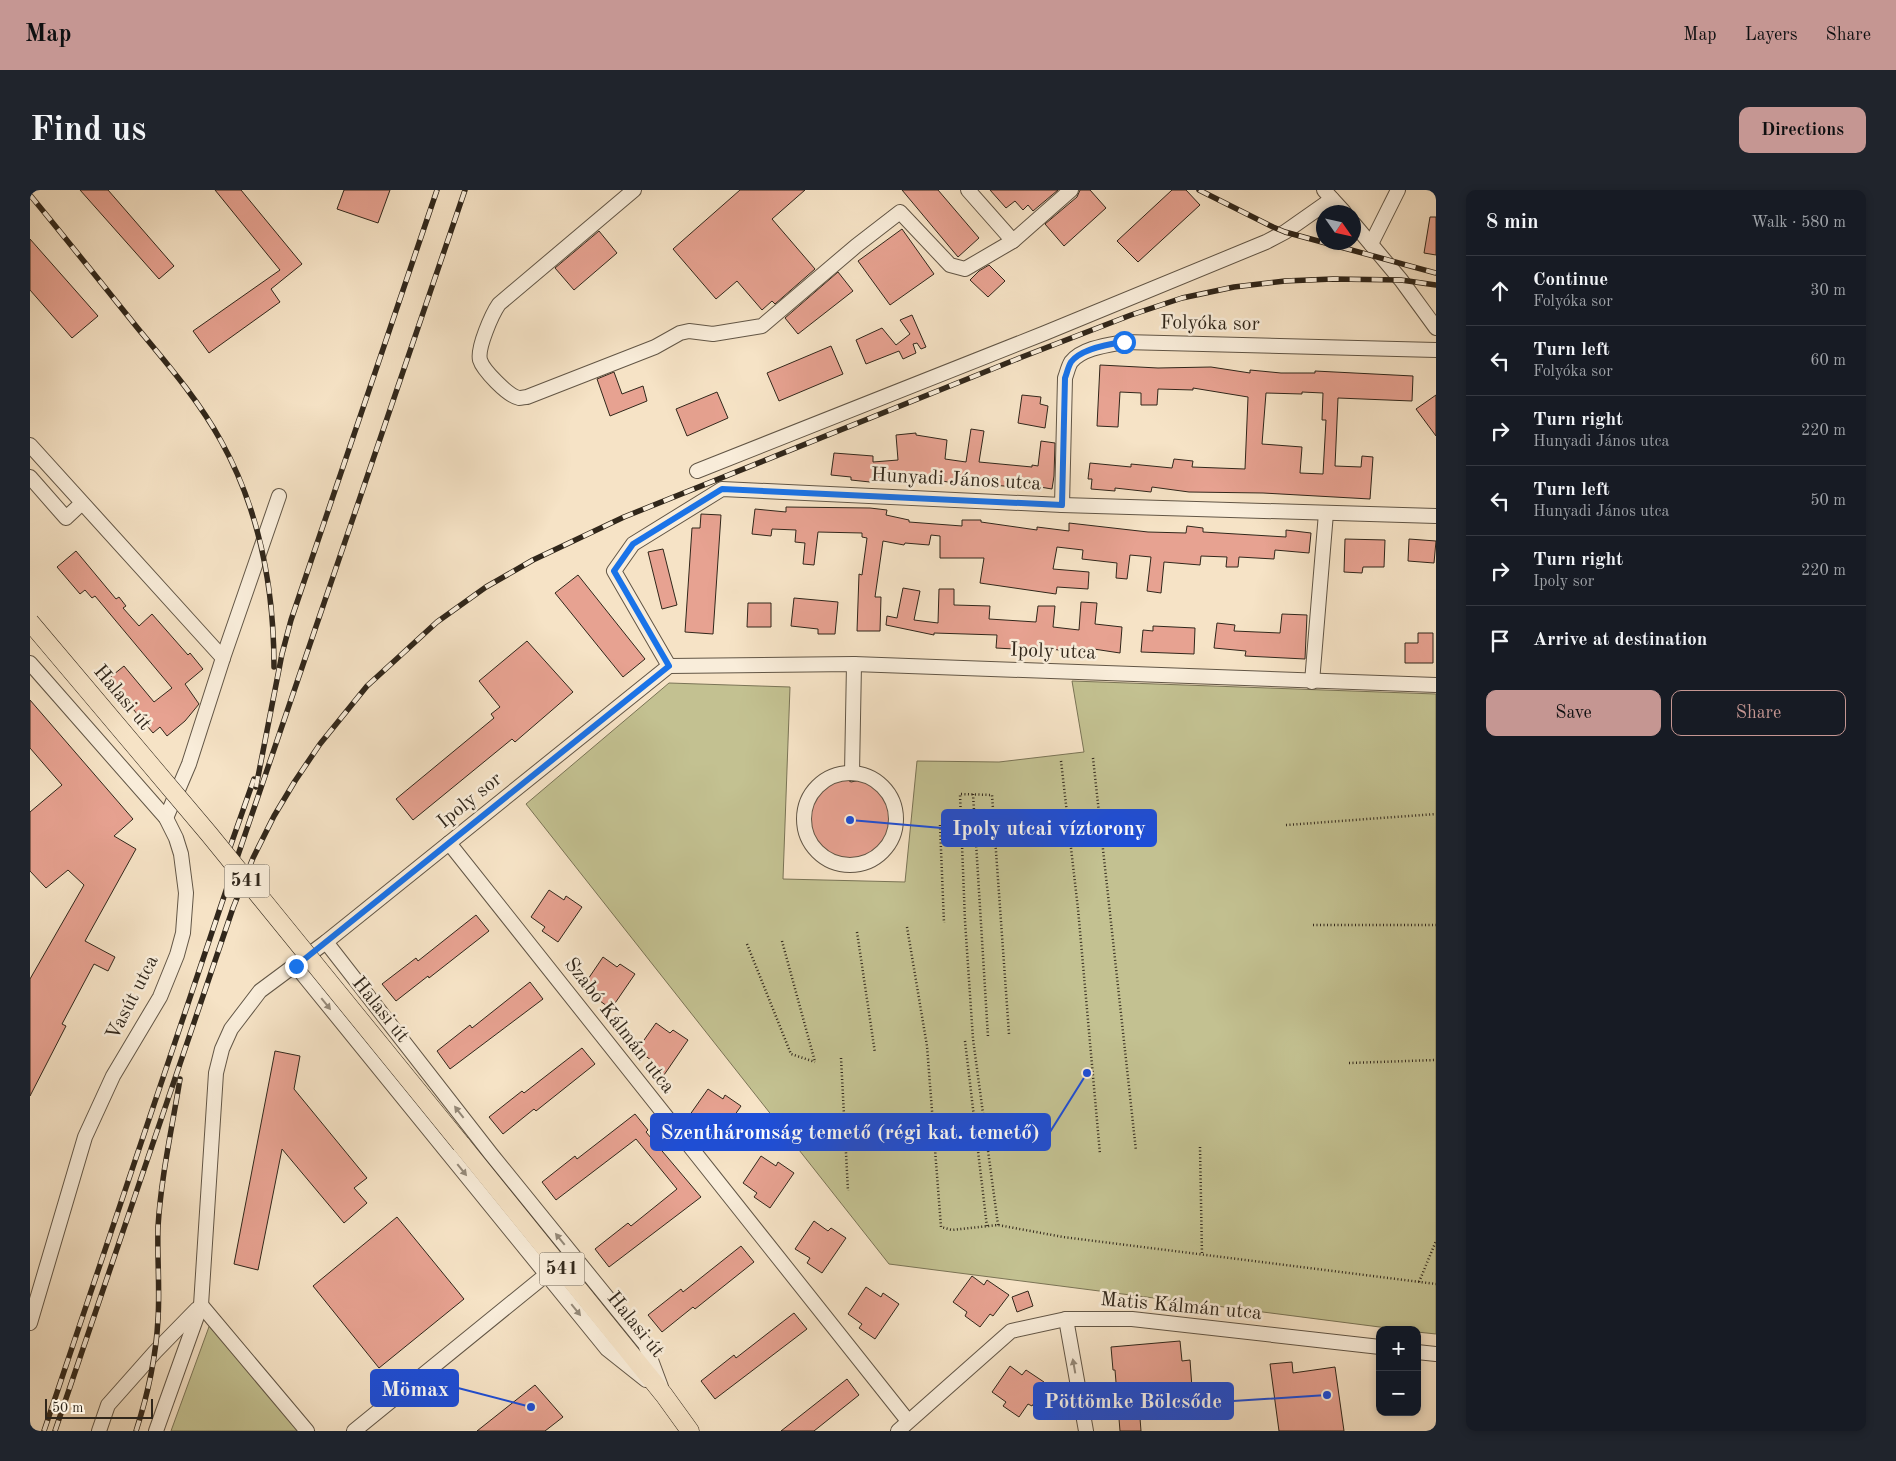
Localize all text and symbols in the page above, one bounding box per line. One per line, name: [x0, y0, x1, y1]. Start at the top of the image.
text: Map: [25, 23, 72, 47]
text: Map: [1683, 26, 1717, 44]
text: Layers: [1745, 26, 1797, 44]
text: Share: [1825, 26, 1871, 44]
button: Directions: [1739, 107, 1866, 153]
text: Find us: [30, 113, 146, 148]
north arrow: [1316, 205, 1361, 250]
text: 8 min: [1486, 212, 1539, 233]
text: Walk · 580 m: [1751, 215, 1846, 231]
text: Continue: [1533, 271, 1608, 290]
icon: ahead: [1486, 277, 1514, 305]
text: 30 m: [1810, 283, 1846, 299]
text: Folyóka sor: [1533, 294, 1613, 310]
street label: Folyóka sor: [1160, 313, 1260, 335]
route start: [1113, 331, 1136, 354]
text: Turn left: [1533, 341, 1610, 360]
icon: left: [1486, 347, 1514, 375]
text: 60 m: [1810, 353, 1846, 369]
text: Folyóka sor: [1533, 364, 1613, 380]
text: Turn right: [1533, 411, 1623, 430]
icon: right: [1486, 417, 1514, 445]
text: 220 m: [1801, 423, 1846, 439]
text: Hunyadi János utca: [1533, 434, 1669, 450]
street label: Hunyadi János utca: [870, 466, 1042, 494]
text: Turn left: [1533, 481, 1610, 500]
icon: left: [1486, 487, 1514, 515]
text: 50 m: [1810, 493, 1846, 509]
text: Hunyadi János utca: [1533, 504, 1669, 520]
text: Turn right: [1533, 551, 1623, 570]
icon: right: [1486, 557, 1514, 585]
text: 220 m: [1801, 563, 1846, 579]
text: Ipoly sor: [1533, 574, 1594, 590]
icon: arrive: [1486, 627, 1514, 655]
text: Arrive at destination: [1533, 631, 1707, 650]
street label: Ipoly utca: [1010, 641, 1096, 663]
street label: Halasi út: [89, 662, 155, 734]
button: Save: [1486, 690, 1661, 736]
button: Share: [1671, 690, 1846, 736]
street label: Ipoly sor: [434, 769, 506, 833]
callout: Ipoly utcai víztorony: [942, 810, 1156, 846]
text: Ipoly utcai víztorony: [952, 819, 1146, 840]
road number: 541: [224, 864, 270, 898]
street label: Vasút utca: [103, 952, 163, 1044]
route end: [285, 955, 308, 978]
street label: Szabó Kálmán utca: [560, 955, 678, 1098]
street label: Halasi út: [348, 973, 412, 1047]
one-way arrow: [321, 997, 332, 1010]
one-way arrow: [453, 1106, 464, 1119]
callout: Szentháromság temető (régi kat. temető): [651, 1114, 1050, 1150]
text: Szentháromság temető (régi kat. temető): [660, 1123, 1040, 1144]
one-way arrow: [457, 1164, 468, 1177]
one-way arrow: [554, 1233, 565, 1246]
road number: 541: [540, 1252, 584, 1286]
street label: Halasi út: [603, 1288, 667, 1362]
street label: Matis Kálmán utca: [1099, 1290, 1263, 1324]
one-way arrow: [570, 1303, 581, 1316]
map controls: [1376, 1326, 1421, 1416]
button: +: [1376, 1326, 1421, 1371]
one-way arrow: [1070, 1357, 1078, 1373]
callout: Mömax: [371, 1370, 458, 1406]
button: −: [1376, 1371, 1421, 1416]
text: Mömax: [381, 1380, 449, 1401]
callout: Pöttömke Bölcsőde: [1034, 1383, 1233, 1419]
text: Pöttömke Bölcsőde: [1044, 1392, 1222, 1413]
scale bar: [45, 1396, 152, 1419]
text: 50 m: [52, 1401, 83, 1415]

